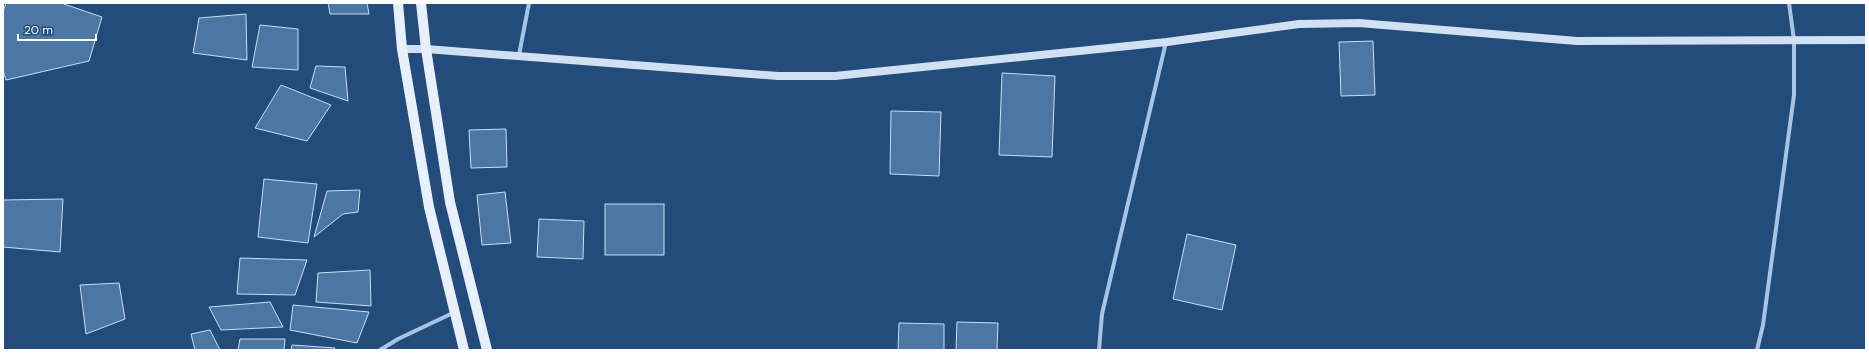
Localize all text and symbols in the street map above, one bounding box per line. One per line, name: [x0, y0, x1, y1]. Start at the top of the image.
scale bar: [18, 16, 96, 42]
text: 20 m: [24, 22, 53, 38]

